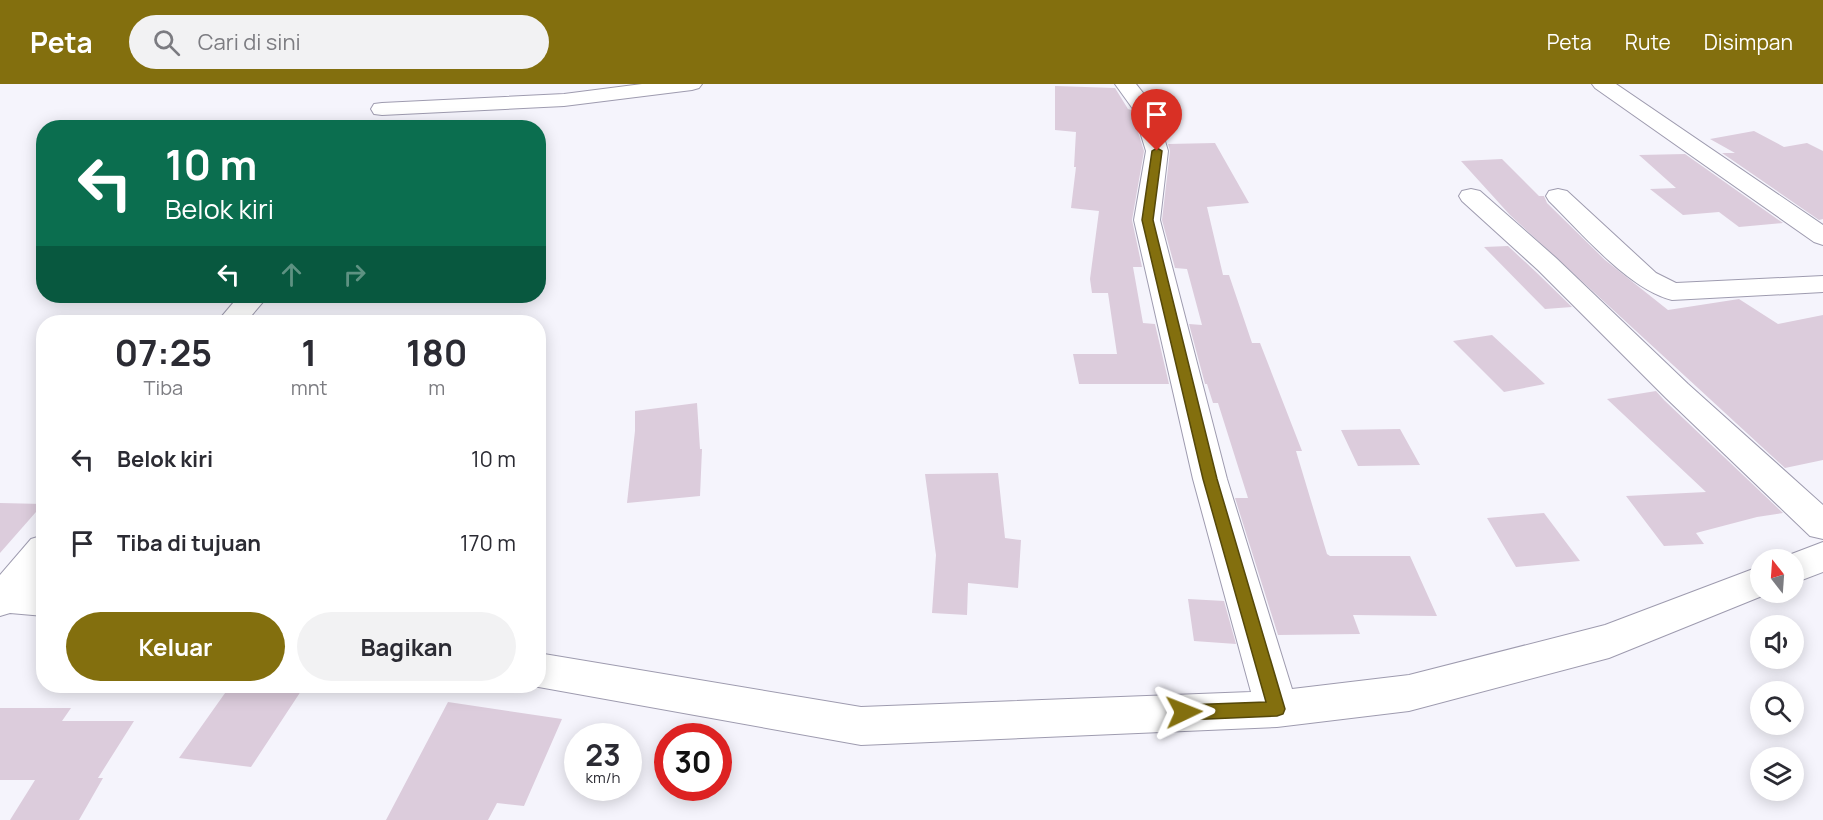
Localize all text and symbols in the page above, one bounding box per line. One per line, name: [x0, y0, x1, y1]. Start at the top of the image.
search box: [129, 15, 549, 69]
text: Peta: [30, 23, 93, 61]
icon: search: [150, 26, 183, 59]
text: Cari di sini: [198, 27, 301, 57]
text: Peta: [1547, 28, 1592, 56]
text: Rute: [1625, 28, 1671, 56]
text: Disimpan: [1704, 28, 1793, 56]
pin: [1131, 89, 1182, 151]
icon: arrive: [1140, 98, 1173, 131]
text: 10 m: [165, 135, 257, 193]
icon: left: [66, 144, 144, 222]
text: Belok kiri: [165, 190, 274, 227]
icon: left: [212, 258, 245, 291]
icon: ahead: [275, 258, 308, 291]
icon: right: [338, 258, 371, 291]
text: 07:25: [114, 328, 212, 377]
text: 1: [301, 328, 317, 377]
text: 180: [406, 328, 468, 377]
text: Tiba: [144, 374, 183, 401]
text: mnt: [291, 374, 328, 401]
text: m: [428, 374, 445, 401]
icon: left: [66, 443, 99, 476]
text: Belok kiri: [117, 444, 213, 474]
text: 10 m: [471, 444, 516, 474]
icon: arrive: [66, 527, 99, 560]
text: Tiba di tujuan: [117, 528, 261, 558]
text: 170 m: [460, 528, 516, 558]
north arrow: [1750, 549, 1804, 603]
map controls: [1750, 549, 1804, 801]
button: Keluar: [66, 612, 285, 681]
button: Bagikan: [297, 612, 516, 681]
button: sound: [1750, 615, 1804, 669]
position arrow: [1152, 680, 1216, 744]
button: search: [1750, 681, 1804, 735]
speed limit sign: 30: [654, 723, 732, 801]
text: 23: [585, 734, 621, 775]
button: layers: [1750, 747, 1804, 801]
text: km/h: [586, 767, 620, 788]

